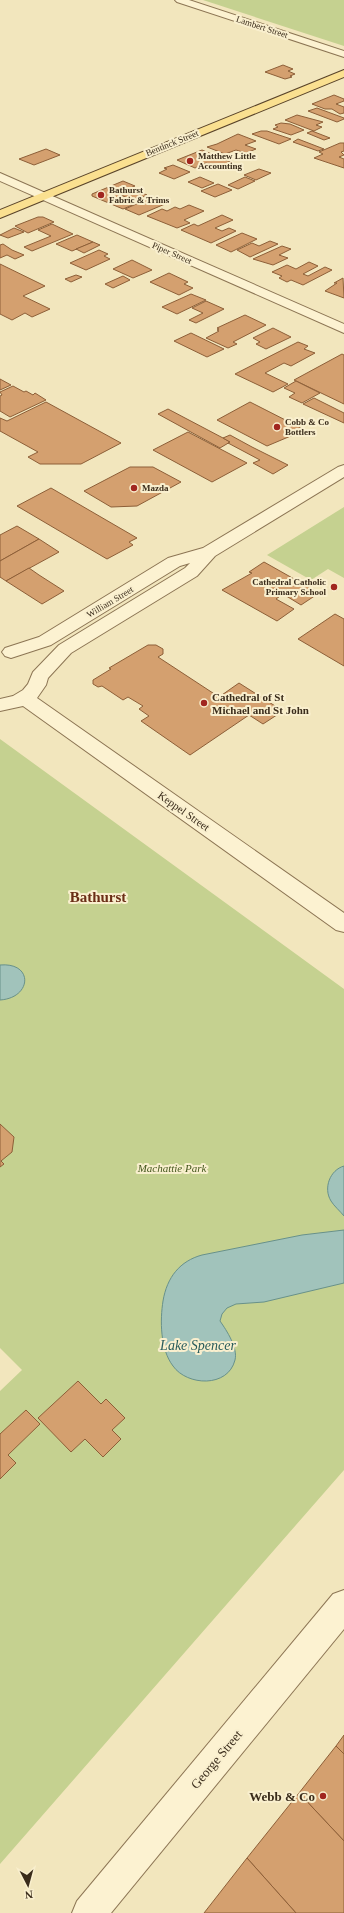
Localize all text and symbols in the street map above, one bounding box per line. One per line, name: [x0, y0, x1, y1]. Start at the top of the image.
street label: Lambert Street: [235, 14, 290, 40]
street label: Bentinck Street: [144, 128, 200, 158]
place label: Matthew Little Accounting: [198, 151, 256, 171]
marker: Matthew Little Accounting: [185, 156, 195, 166]
place label: Bathurst Fabric & Trims: [109, 185, 170, 205]
marker: Bathurst Fabric & Trims: [96, 190, 106, 200]
street label: Piper Street: [151, 240, 194, 266]
place label: Cobb & Co Bottlers: [285, 417, 330, 437]
marker: Cobb & Co Bottlers: [272, 422, 282, 432]
marker: Mazda: [129, 483, 139, 493]
place label: Mazda: [142, 483, 169, 493]
place label: Cathedral Catholic Primary School: [252, 577, 326, 597]
marker: Cathedral Catholic Primary School: [329, 582, 339, 592]
street label: William Street: [85, 584, 135, 620]
place label: Cathedral of St Michael and St John: [212, 691, 309, 716]
marker: Cathedral of St Michael and St John: [199, 698, 209, 708]
street label: Keppel Street: [156, 789, 212, 833]
district label: Bathurst: [70, 889, 126, 905]
park label: Machattie Park: [137, 1162, 207, 1174]
water label: Lake Spencer: [159, 1338, 236, 1353]
street label: George Street: [188, 1727, 245, 1792]
place label: Webb & Co: [249, 1789, 315, 1804]
marker: Webb & Co: [318, 1791, 328, 1801]
north arrow: [8, 1865, 48, 1905]
text: N: [24, 1889, 34, 1901]

